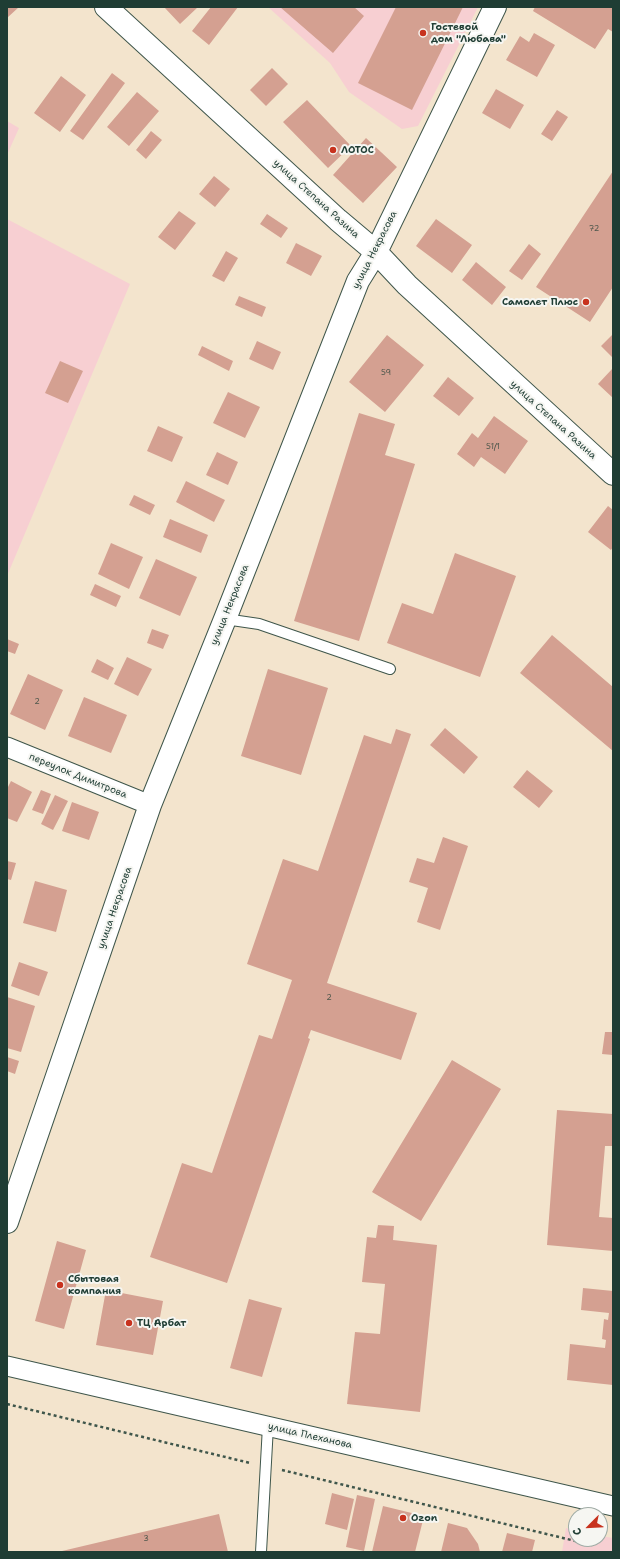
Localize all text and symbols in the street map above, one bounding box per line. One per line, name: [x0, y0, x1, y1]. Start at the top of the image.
place label: Гостевой дом "Любава": [431, 21, 506, 44]
marker: Гостевой дом "Любава": [418, 28, 428, 38]
place label: ЛОТОС: [341, 144, 374, 156]
marker: ЛОТОС: [328, 145, 338, 155]
street label: улица Степана Разина: [270, 157, 362, 241]
street label: улица Некрасова: [350, 209, 400, 291]
house number: 72: [589, 224, 599, 234]
place label: Самолет Плюс: [502, 296, 578, 308]
marker: Самолет Плюс: [581, 297, 591, 307]
house number: 59: [381, 368, 391, 378]
street label: улица Степана Разина: [507, 378, 599, 462]
house number: 51/1: [486, 442, 500, 452]
street label: улица Некрасова: [208, 563, 252, 647]
house number: 2: [34, 697, 40, 707]
street label: переулок Димитрова: [27, 751, 129, 801]
street label: улица Некрасова: [95, 865, 135, 951]
house number: 2: [326, 993, 332, 1003]
place label: Сбытовая компания: [68, 1273, 121, 1296]
marker: Сбытовая компания: [55, 1280, 65, 1290]
place label: ТЦ Арбат: [137, 1317, 186, 1329]
marker: ТЦ Арбат: [124, 1318, 134, 1328]
street label: улица Плеханова: [267, 1420, 353, 1452]
north arrow: [568, 1507, 608, 1547]
place label: Ozon: [411, 1512, 437, 1524]
marker: Ozon: [398, 1513, 408, 1523]
text: С: [569, 1526, 586, 1538]
house number: 3: [143, 1534, 149, 1544]

